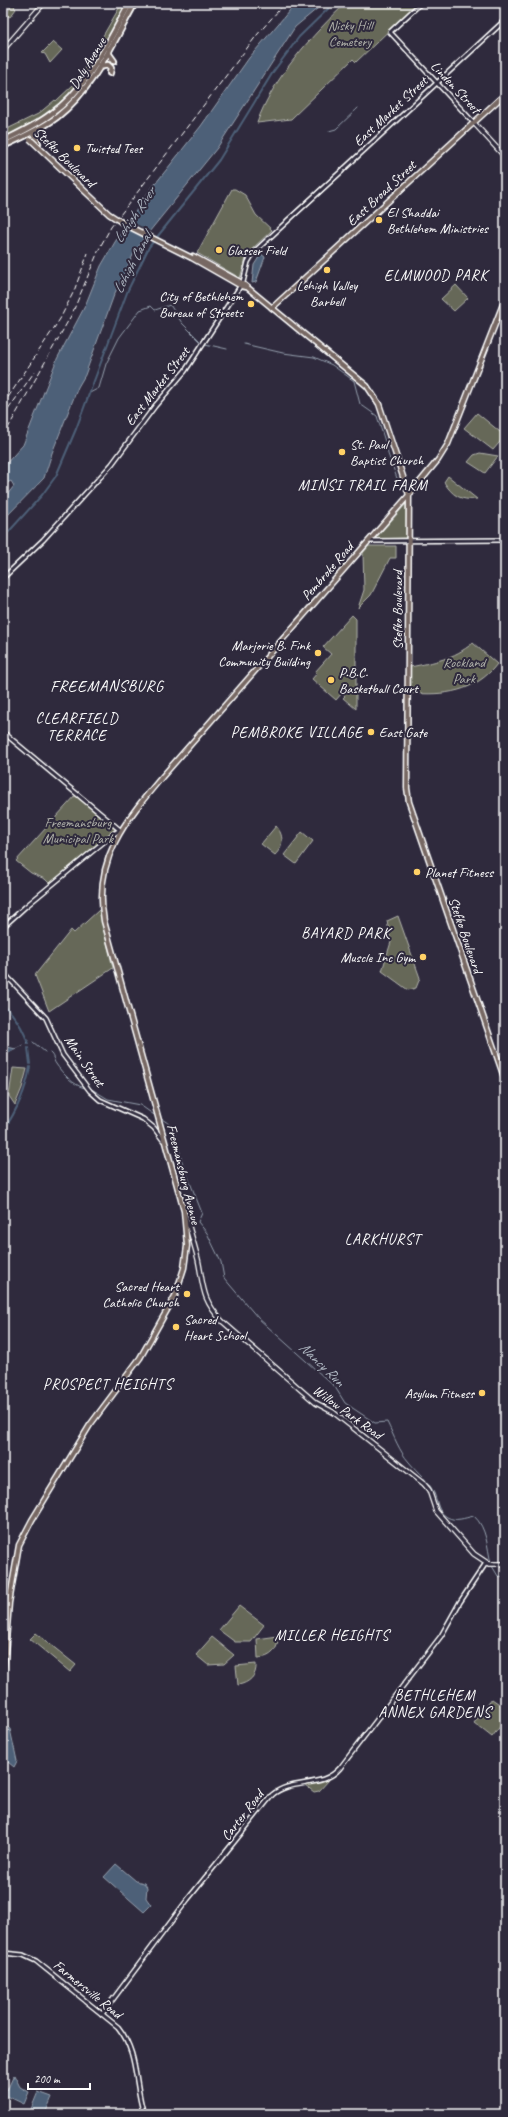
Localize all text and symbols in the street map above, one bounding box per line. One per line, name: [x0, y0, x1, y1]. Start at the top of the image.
park label: Nisky Hill Cemetery: [328, 17, 375, 50]
street label: Daly Avenue: [65, 33, 110, 92]
street label: Linden Street: [427, 58, 486, 119]
street label: East Market Street: [350, 72, 432, 150]
street label: Stefko Boulevard: [30, 124, 101, 193]
place label: Twisted Tees: [85, 140, 144, 157]
marker: Twisted Tees: [72, 143, 82, 153]
street label: East Broad Street: [343, 156, 420, 230]
water label: Lehigh River: [109, 182, 161, 247]
place label: El Shaddai Bethlehem Ministries: [387, 204, 489, 237]
marker: El Shaddai Bethlehem Ministries: [374, 215, 384, 225]
water label: Lehigh Canal: [109, 225, 159, 297]
place label: Glasser Field: [227, 242, 289, 259]
marker: Glasser Field: [214, 245, 224, 255]
marker: Lehigh Valley Barbell: [322, 265, 332, 275]
district label: ELMWOOD PARK: [384, 266, 490, 285]
place label: Lehigh Valley Barbell: [297, 277, 359, 310]
place label: City of Bethlehem Bureau of Streets: [159, 288, 244, 321]
marker: City of Bethlehem Bureau of Streets: [246, 299, 256, 309]
street label: East Market Street: [121, 343, 194, 429]
place label: St. Paul Baptist Church: [350, 436, 424, 469]
marker: St. Paul Baptist Church: [337, 447, 347, 457]
district label: MINSI TRAIL FARM: [298, 476, 428, 495]
street label: Pembroke Road: [298, 537, 359, 604]
street label: Stefko Boulevard: [389, 568, 406, 650]
place label: Marjorie B. Fink Community Building: [218, 637, 311, 670]
marker: Marjorie B. Fink Community Building: [313, 648, 323, 658]
park label: Rockland Park: [443, 654, 488, 687]
place label: P.B.C. Basketball Court: [339, 664, 419, 697]
marker: P.B.C. Basketball Court: [326, 675, 336, 685]
district label: FREEMANSBURG: [50, 676, 165, 696]
district label: CLEARFIELD TERRACE: [36, 709, 119, 745]
district label: PEMBROKE VILLAGE: [231, 723, 364, 742]
place label: East Gate: [379, 724, 428, 741]
marker: East Gate: [366, 727, 376, 737]
park label: Freemansburg Municipal Park: [43, 814, 114, 847]
place label: Planet Fitness: [425, 864, 494, 881]
marker: Planet Fitness: [412, 867, 422, 877]
street label: Stefko Boulevard: [445, 895, 487, 978]
district label: BAYARD PARK: [301, 924, 393, 943]
place label: Muscle Inc Gym: [340, 949, 416, 966]
marker: Muscle Inc Gym: [418, 952, 428, 962]
street label: Main Street: [61, 1032, 109, 1091]
street label: Freemansburg Avenue: [163, 1122, 205, 1227]
district label: LARKHURST: [345, 1230, 423, 1249]
place label: Sacred Heart Catholic Church: [102, 1278, 180, 1311]
marker: Sacred Heart Catholic Church: [182, 1289, 192, 1299]
place label: Sacred Heart School: [184, 1311, 249, 1344]
marker: Sacred Heart School: [171, 1322, 181, 1332]
water label: Nancy Run: [295, 1338, 349, 1392]
district label: PROSPECT HEIGHTS: [43, 1375, 175, 1394]
street label: Willow Park Road: [310, 1382, 388, 1445]
place label: Asylum Fitness: [405, 1385, 475, 1402]
marker: Asylum Fitness: [477, 1388, 487, 1398]
district label: MILLER HEIGHTS: [274, 1626, 391, 1645]
district label: BETHLEHEM ANNEX GARDENS: [378, 1686, 493, 1722]
street label: Carter Road: [217, 1785, 269, 1844]
street label: Farmersville Road: [50, 1957, 127, 2024]
scale bar: [28, 2065, 90, 2091]
text: 200 m: [34, 2071, 61, 2087]

